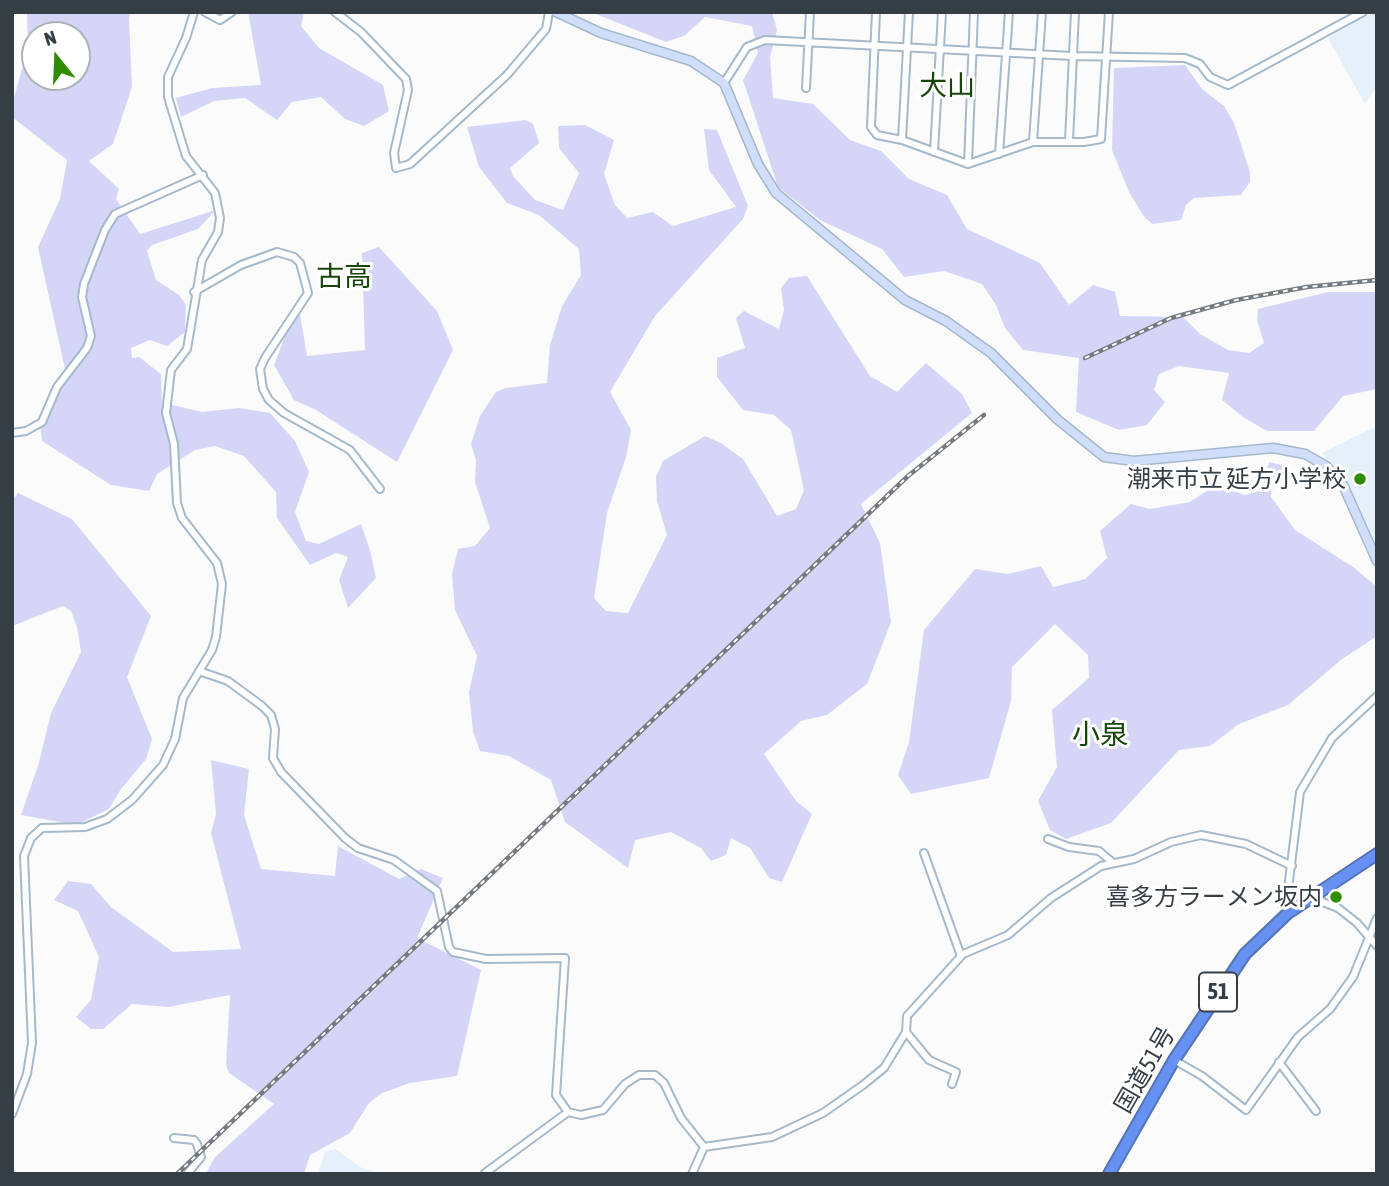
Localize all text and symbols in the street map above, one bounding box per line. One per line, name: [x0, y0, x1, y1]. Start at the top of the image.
north arrow: [21, 21, 91, 91]
text: N: [41, 26, 59, 50]
district label: 大山: [919, 69, 975, 103]
district label: 古高: [316, 260, 372, 294]
place label: 潮来市立 延方小学校: [1127, 465, 1346, 493]
marker: 潮来市立 延方小学校: [1352, 471, 1368, 487]
district label: 小泉: [1072, 718, 1128, 752]
place label: 喜多方ラーメン坂内: [1106, 883, 1322, 911]
marker: 喜多方ラーメン坂内: [1328, 889, 1344, 905]
road number: 51: [1199, 973, 1237, 1012]
street label: 国道51号: [1109, 1022, 1181, 1118]

